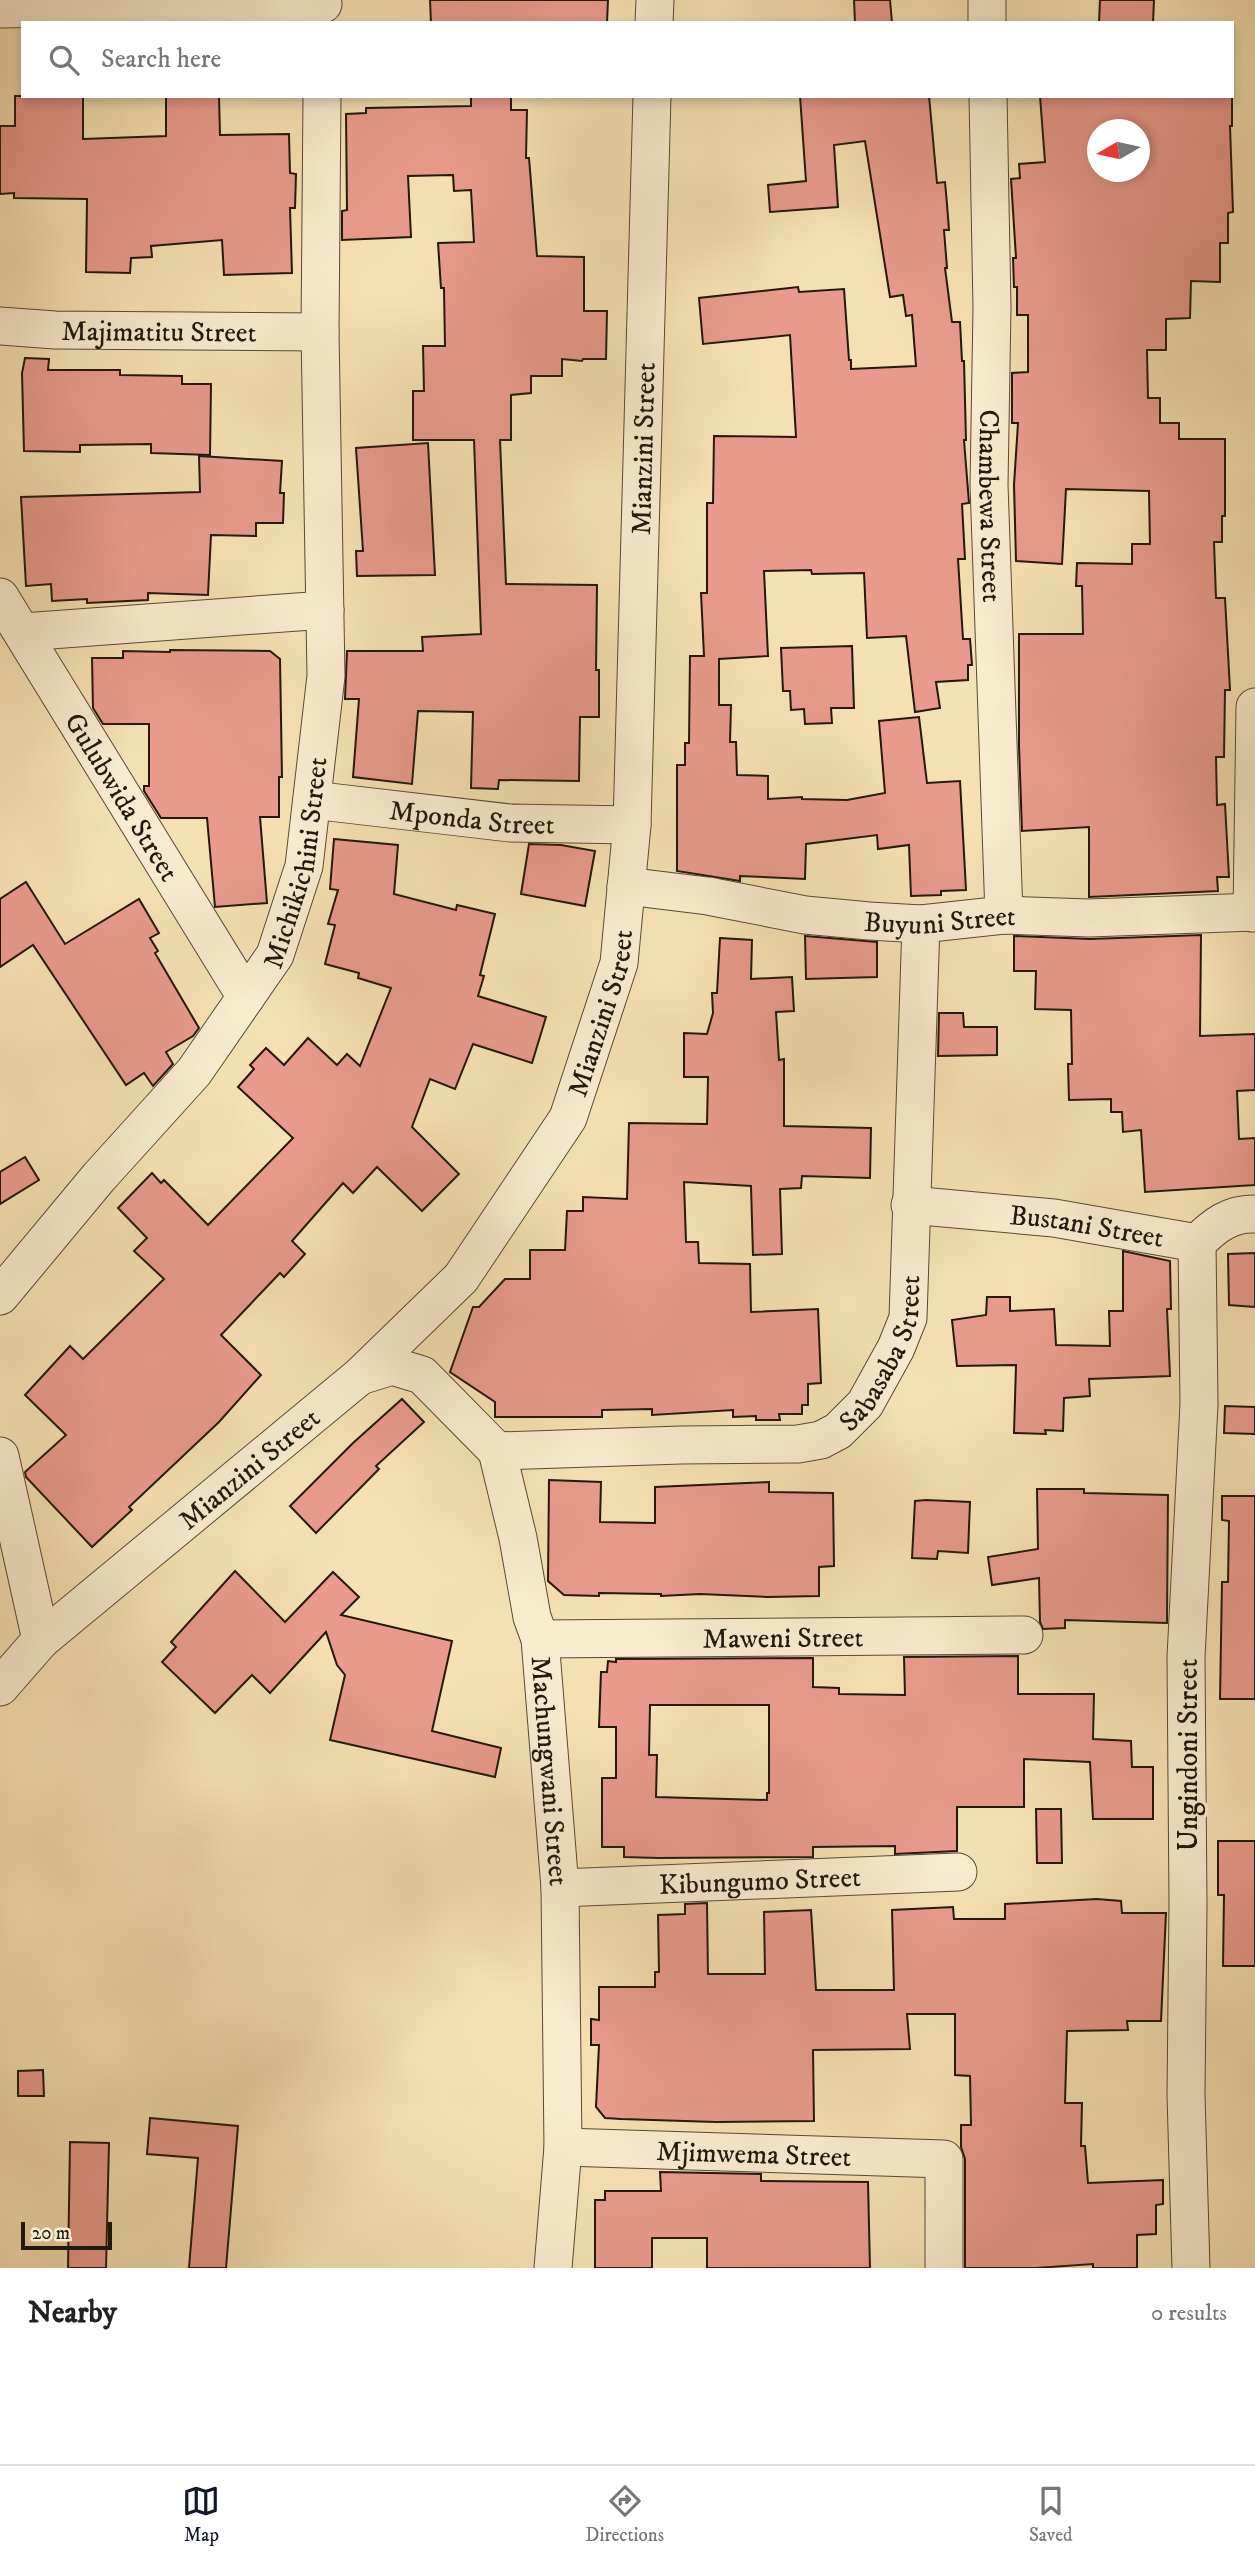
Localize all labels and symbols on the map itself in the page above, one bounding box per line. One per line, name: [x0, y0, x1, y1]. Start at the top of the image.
north arrow: [1087, 119, 1150, 182]
street label: Majimatitu Street: [61, 314, 257, 351]
street label: Mianzini Street: [624, 362, 664, 535]
street label: Chambewa Street: [970, 409, 1009, 603]
street label: Gulubwida Street: [56, 706, 186, 888]
street label: Michikichini Street: [256, 755, 335, 973]
street label: Mponda Street: [387, 793, 555, 843]
street label: Buyuni Street: [863, 899, 1016, 943]
street label: Mianzini Street: [560, 928, 641, 1101]
street label: Bustani Street: [1008, 1198, 1166, 1256]
street label: Sabasaba Street: [832, 1275, 928, 1439]
street label: Mianzini Street: [172, 1401, 327, 1538]
street label: Maweni Street: [702, 1620, 864, 1657]
street label: Machungwani Street: [522, 1655, 576, 1887]
street label: Ungindoni Street: [1171, 1659, 1206, 1851]
street label: Kibungumo Street: [658, 1860, 862, 1903]
street label: Mjimwema Street: [656, 2134, 852, 2175]
scale bar: [21, 2219, 112, 2251]

